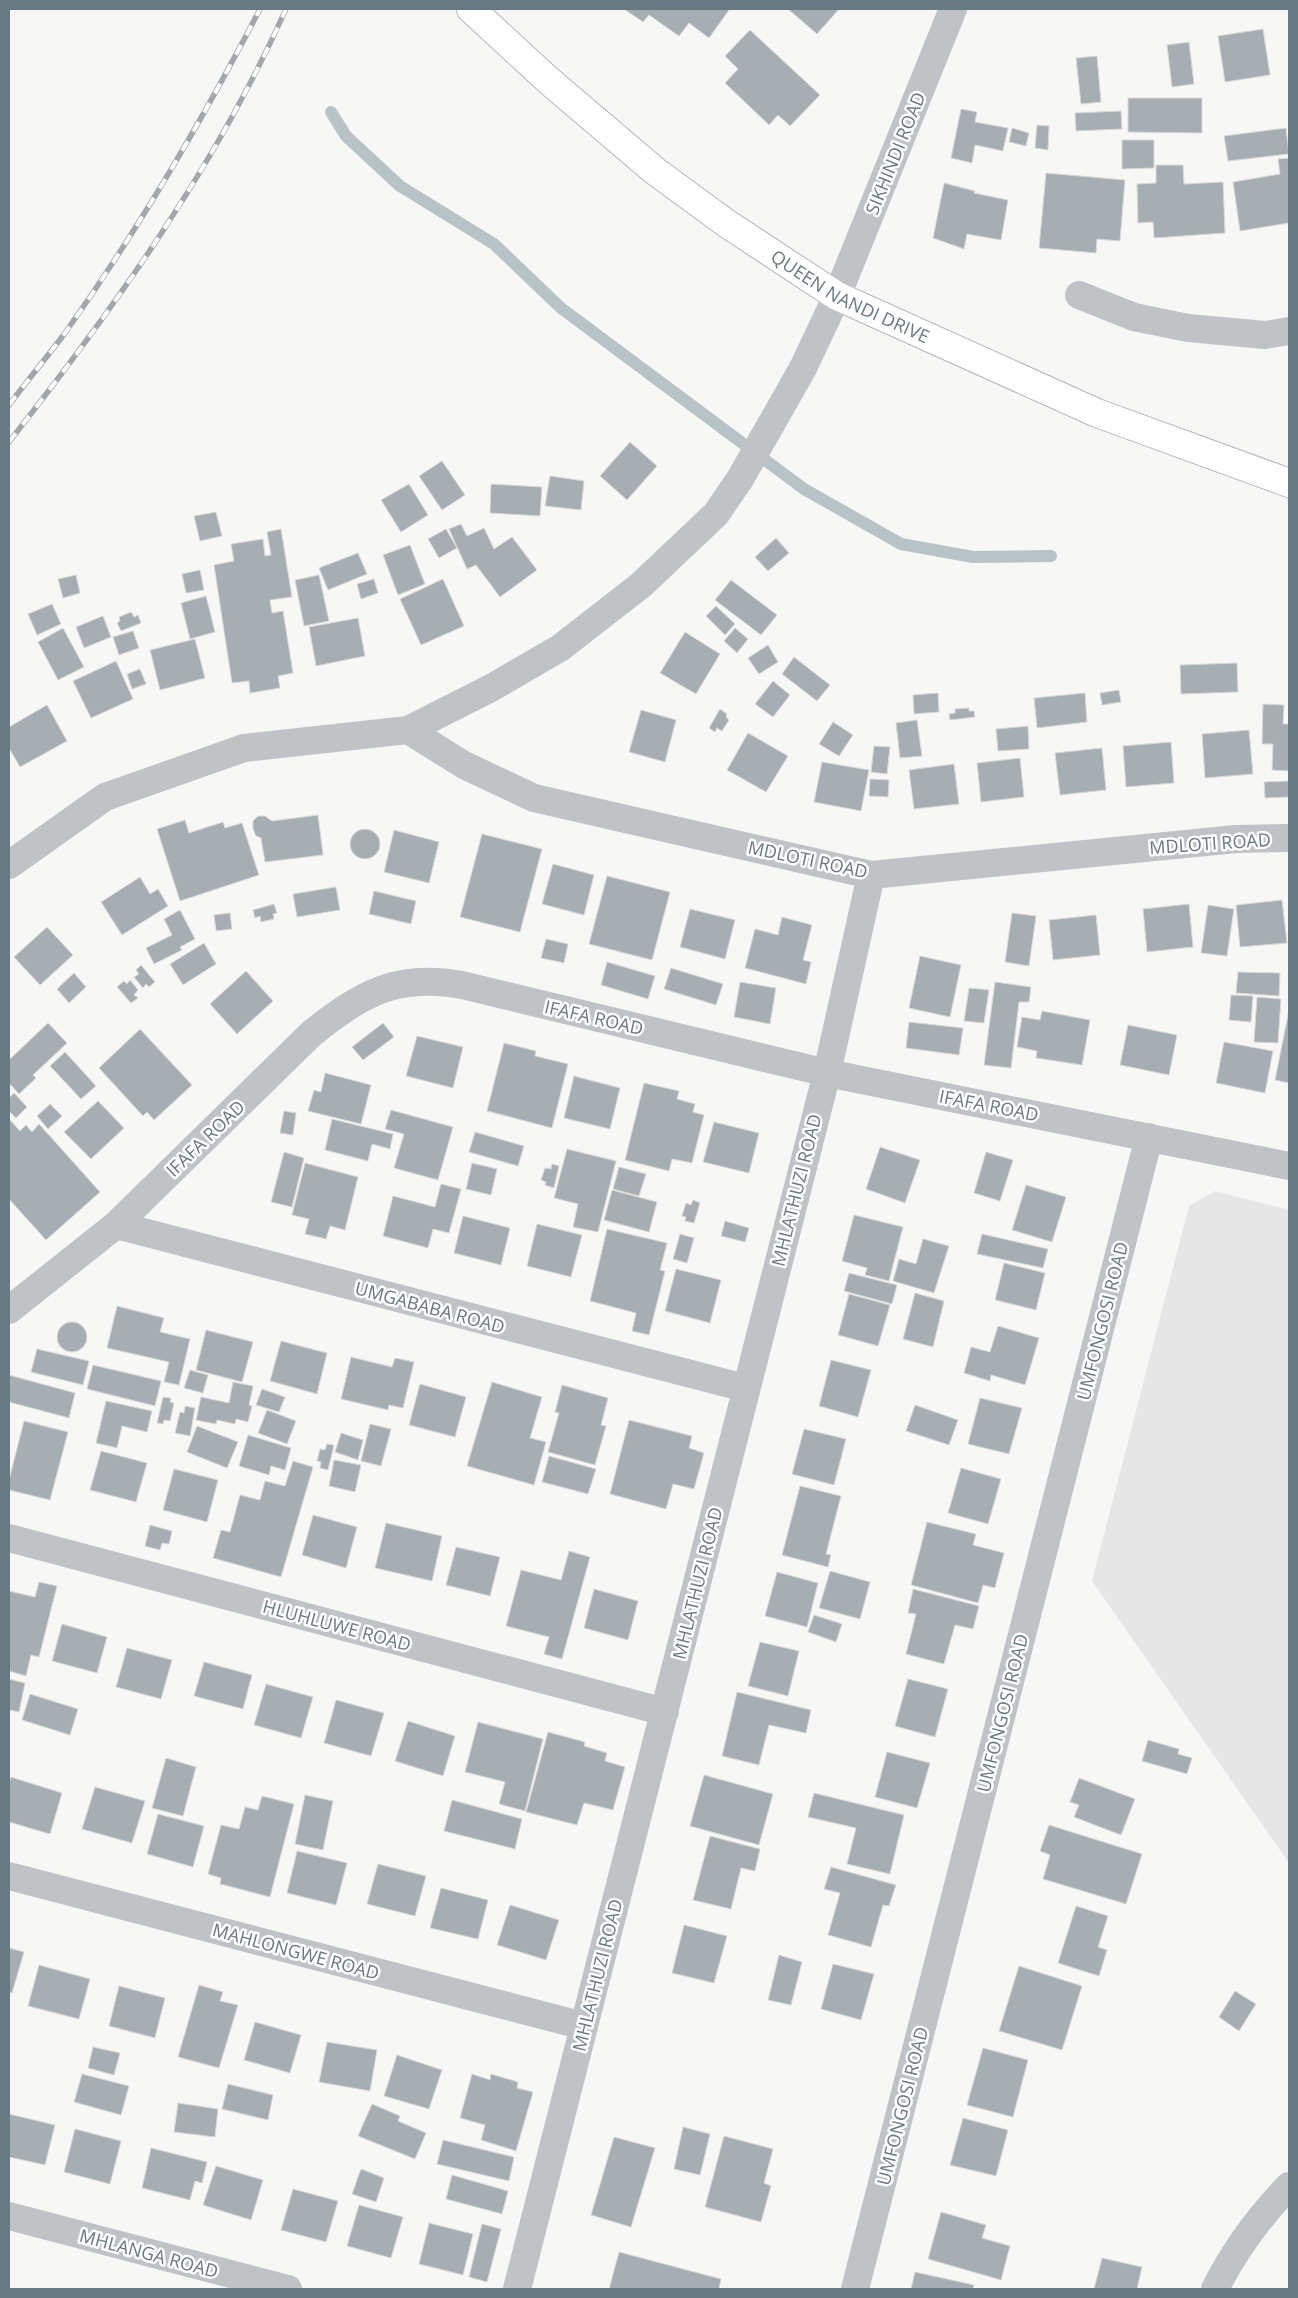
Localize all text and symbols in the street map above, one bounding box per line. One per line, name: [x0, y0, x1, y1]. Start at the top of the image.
street label: SIKHINDI ROAD: [860, 88, 930, 218]
street label: QUEEN NANDI DRIVE: [767, 244, 933, 348]
street label: MDLOTI ROAD: [1148, 827, 1272, 859]
street label: MDLOTI ROAD: [746, 835, 870, 883]
street label: IFAFA ROAD: [542, 994, 646, 1040]
street label: IFAFA ROAD: [937, 1084, 1041, 1126]
street label: IFAFA ROAD: [160, 1094, 250, 1182]
street label: MHLATHUZI ROAD: [765, 1111, 827, 1269]
street label: UMFONGOSI ROAD: [1071, 1239, 1133, 1403]
street label: UMGABABA ROAD: [353, 1275, 507, 1339]
street label: MHLATHUZI ROAD: [666, 1504, 728, 1662]
street label: HLUHLUWE ROAD: [260, 1594, 414, 1656]
street label: UMFONGOSI ROAD: [971, 1631, 1033, 1795]
street label: MHLATHUZI ROAD: [566, 1896, 628, 2054]
street label: MAHLONGWE ROAD: [210, 1917, 382, 1985]
street label: UMFONGOSI ROAD: [871, 2024, 933, 2188]
street label: MHLANGA ROAD: [77, 2223, 221, 2283]

